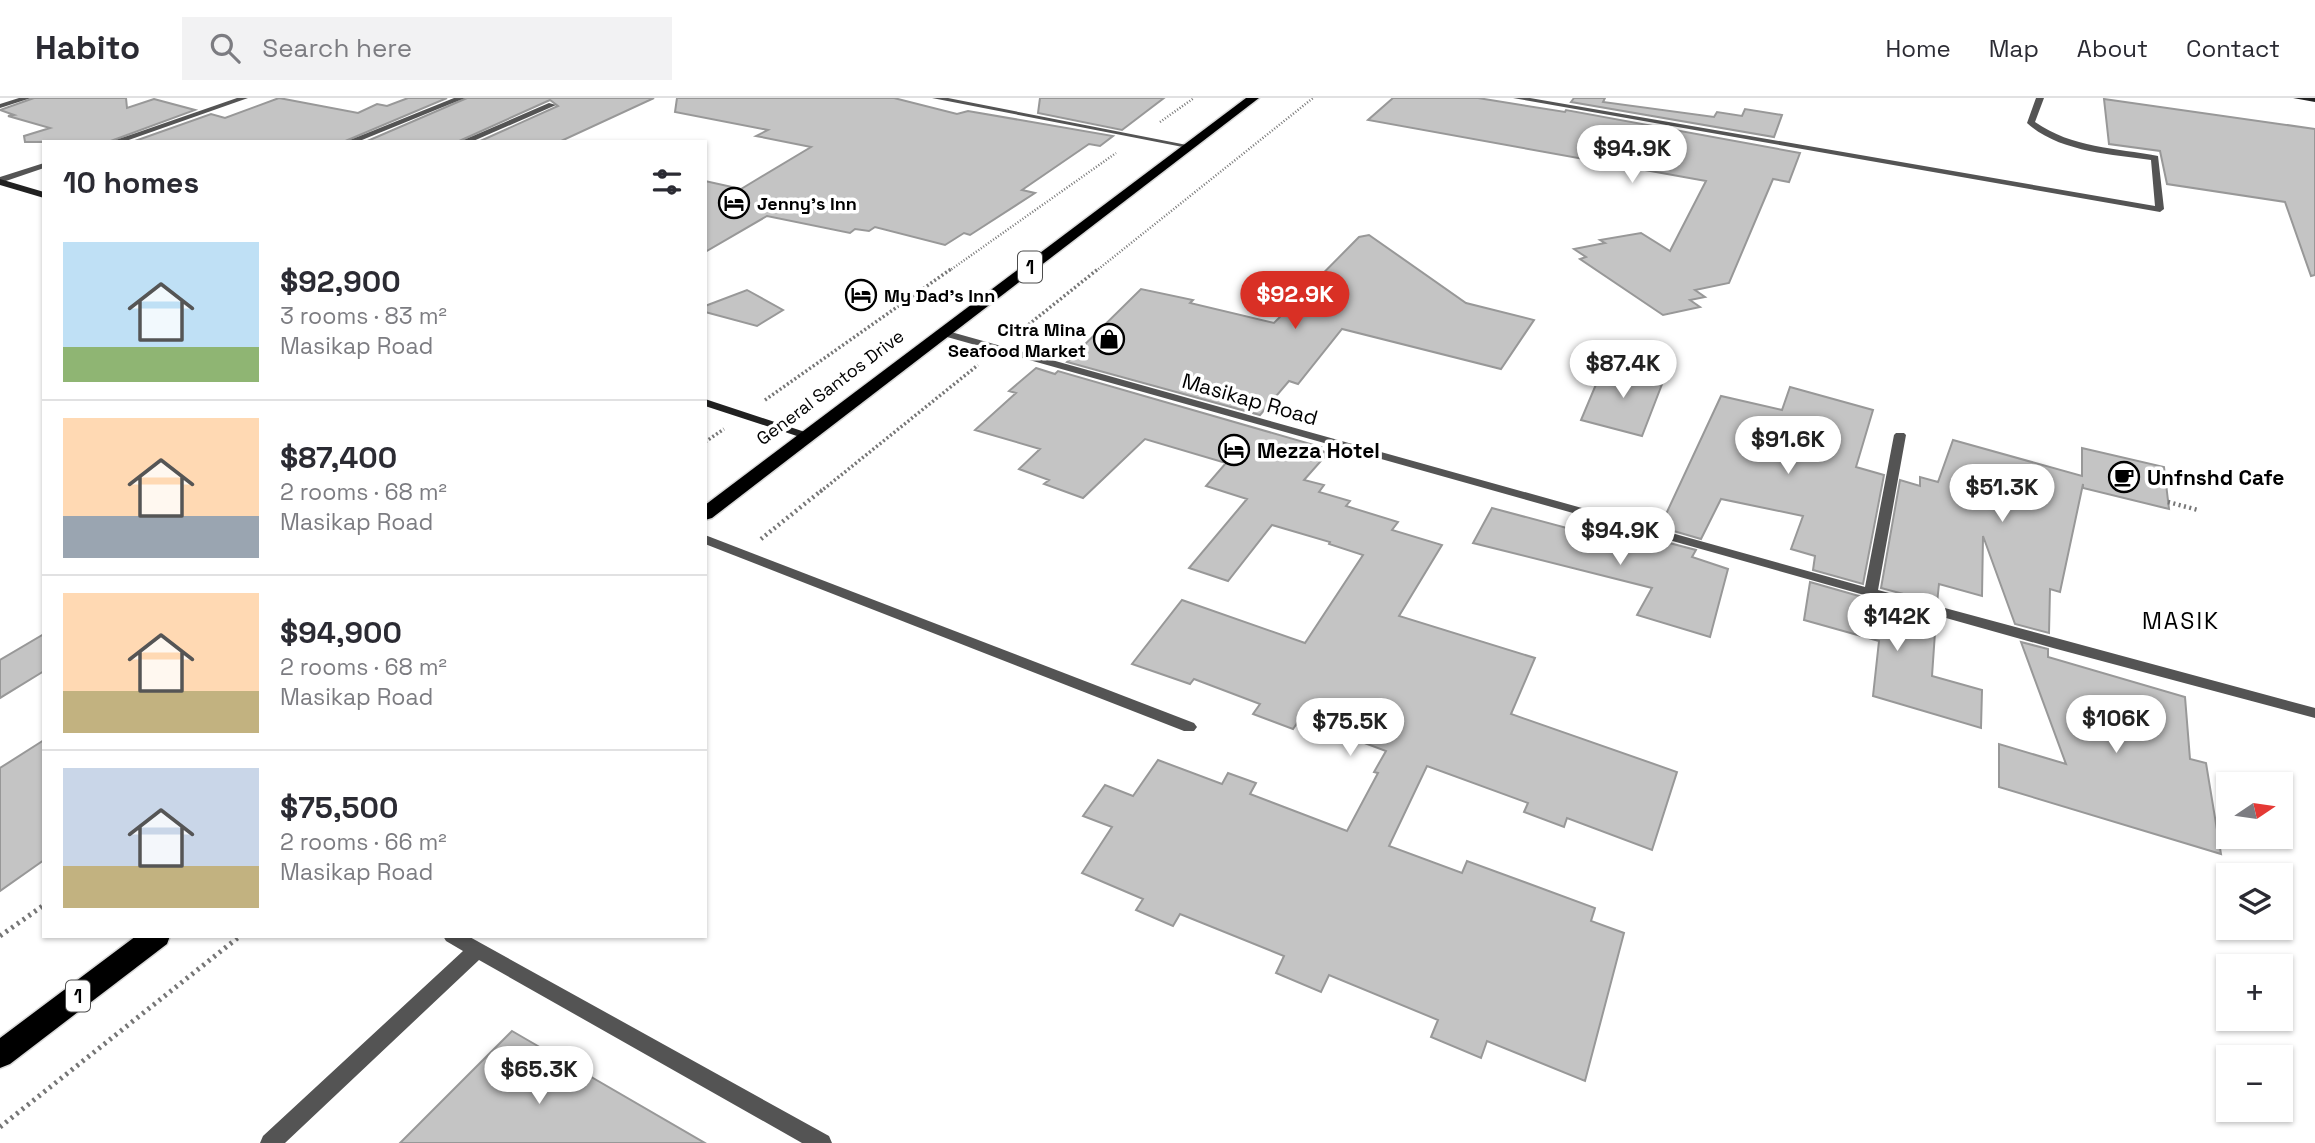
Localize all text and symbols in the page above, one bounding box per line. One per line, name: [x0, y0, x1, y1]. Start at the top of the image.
search box: [182, 17, 672, 80]
text: Habito: [35, 27, 140, 69]
icon: search: [206, 29, 244, 67]
text: Search here: [262, 31, 412, 65]
text: Home: [1885, 33, 1951, 64]
text: Map: [1989, 33, 2039, 64]
text: About: [2077, 33, 2148, 64]
text: Contact: [2186, 33, 2280, 64]
pin: $94.9K: [1575, 126, 1689, 185]
text: $94.9K: [1593, 133, 1671, 163]
text: 10 homes: [63, 163, 199, 202]
icon: filters: [648, 163, 686, 201]
hotel icon: Jenny's Inn: [717, 186, 751, 220]
place label: Jenny's Inn: [757, 192, 857, 215]
road number: 1: [1018, 252, 1042, 282]
text: $92,900: [280, 262, 401, 301]
icon: home: [119, 270, 203, 354]
pin: $92.9K: [1238, 272, 1352, 331]
hotel icon: My Dad's Inn: [844, 278, 878, 312]
text: $92.9K: [1256, 279, 1334, 309]
place label: My Dad's Inn: [884, 284, 995, 307]
text: 3 rooms · 83 m²: [280, 301, 447, 331]
place label: Citra Mina Seafood Market: [948, 318, 1087, 362]
shop icon: Citra Mina Seafood Market: [1092, 322, 1126, 356]
street label: General Santos Drive: [752, 324, 908, 450]
text: Masikap Road: [280, 331, 433, 361]
pin: $87.4K: [1566, 341, 1680, 400]
text: $87.4K: [1586, 348, 1660, 378]
street label: Masikap Road: [1179, 367, 1321, 431]
pin: $91.6K: [1731, 416, 1845, 476]
text: $91.6K: [1751, 424, 1825, 454]
hotel icon: Mezza Hotel: [1217, 433, 1251, 467]
place label: Mezza Hotel: [1257, 437, 1380, 464]
text: $87,400: [280, 438, 397, 477]
icon: home: [119, 446, 203, 530]
cafe icon: Unfnshd Cafe: [2107, 460, 2141, 494]
pin: $51.3K: [1945, 464, 2059, 524]
place label: Unfnshd Cafe: [2147, 464, 2284, 491]
text: $51.3K: [1966, 472, 2038, 502]
text: 2 rooms · 68 m²: [280, 477, 447, 507]
text: Masikap Road: [280, 507, 433, 537]
pin: $94.9K: [1563, 508, 1677, 567]
text: $94.9K: [1581, 515, 1659, 545]
pin: $142K: [1848, 594, 1946, 653]
text: $142K: [1863, 601, 1931, 631]
district label: MASIK: [2142, 606, 2220, 636]
text: $94,900: [280, 613, 402, 652]
icon: home: [119, 621, 203, 705]
text: 2 rooms · 68 m²: [280, 652, 447, 682]
text: Masikap Road: [280, 682, 433, 712]
pin: $106K: [2067, 696, 2165, 755]
pin: $75.5K: [1293, 698, 1407, 758]
text: $106K: [2082, 703, 2150, 733]
text: $75.5K: [1312, 706, 1388, 736]
north arrow: [2216, 772, 2292, 849]
map controls: [2216, 772, 2293, 1122]
text: $75,500: [280, 788, 399, 827]
icon: home: [119, 796, 203, 880]
text: 2 rooms · 66 m²: [280, 827, 447, 857]
text: Masikap Road: [280, 857, 433, 887]
button: layers: [2216, 863, 2293, 940]
button: +: [2216, 954, 2293, 1031]
road number: 1: [66, 980, 90, 1012]
button: −: [2216, 1045, 2293, 1122]
pin: $65.3K: [482, 1046, 596, 1106]
text: $65.3K: [500, 1054, 578, 1084]

